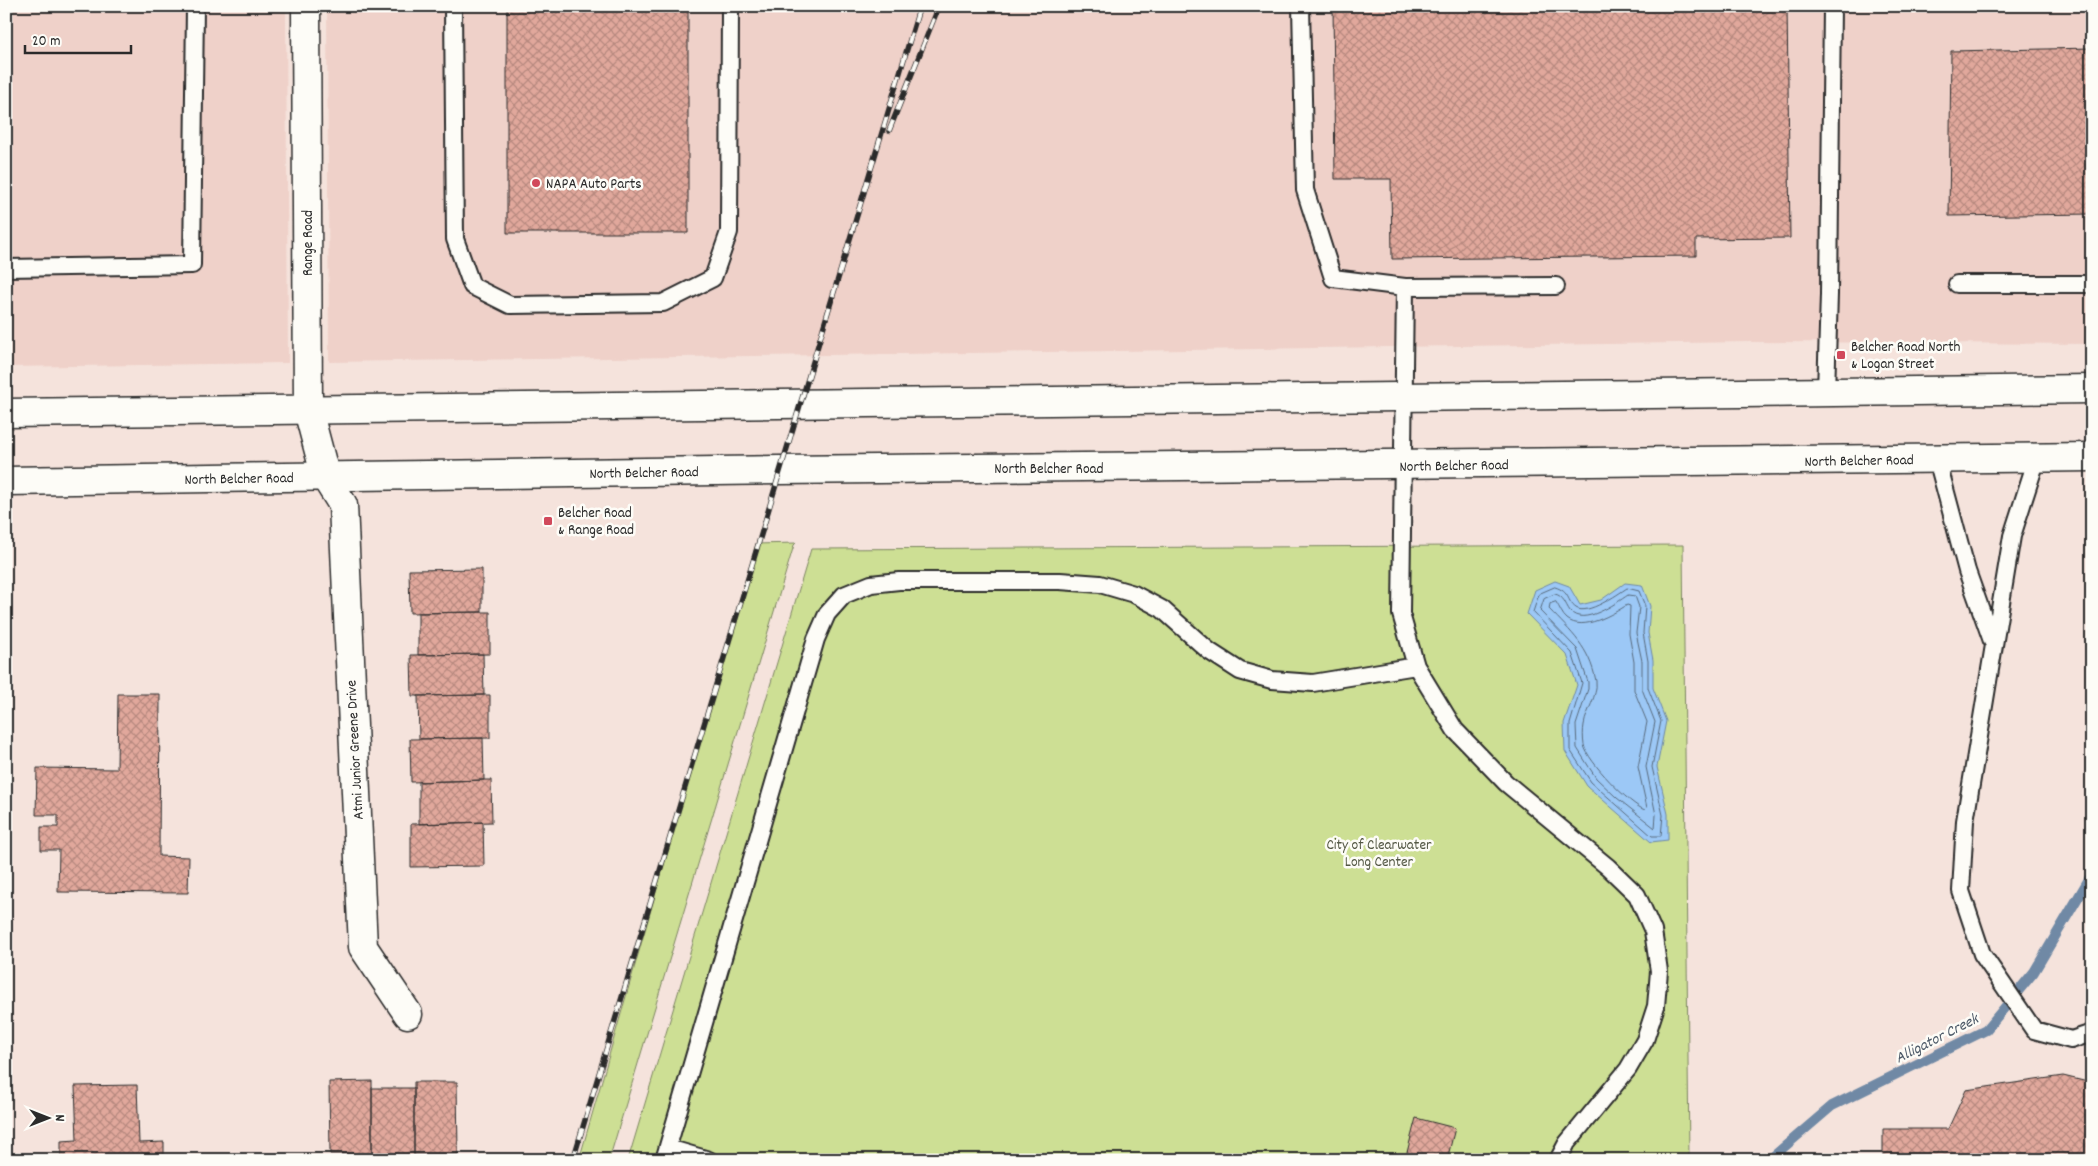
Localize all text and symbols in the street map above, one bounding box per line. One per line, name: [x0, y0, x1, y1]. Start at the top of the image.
scale bar: [25, 22, 131, 54]
text: 20 m: [32, 31, 60, 53]
place label: NAPA Auto Parts: [546, 174, 642, 196]
marker: NAPA Auto Parts: [530, 177, 542, 189]
street label: Range Road: [298, 210, 320, 276]
place label: Belcher Road North & Logan Street: [1851, 337, 1960, 376]
marker: Belcher Road North & Logan Street: [1835, 349, 1847, 361]
street label: North Belcher Road: [1804, 450, 1914, 474]
street label: North Belcher Road: [1399, 455, 1509, 479]
street label: North Belcher Road: [994, 459, 1104, 481]
street label: North Belcher Road: [589, 462, 699, 486]
street label: North Belcher Road: [184, 468, 294, 492]
place label: Belcher Road & Range Road: [558, 503, 634, 542]
marker: Belcher Road & Range Road: [542, 515, 554, 527]
street label: Atmi Junior Greene Drive: [341, 679, 371, 820]
park label: City of Clearwater Long Center: [1326, 835, 1432, 874]
water label: Alligator Creek: [1891, 1008, 1984, 1070]
north arrow: [22, 1094, 72, 1144]
text: N: [49, 1115, 69, 1122]

